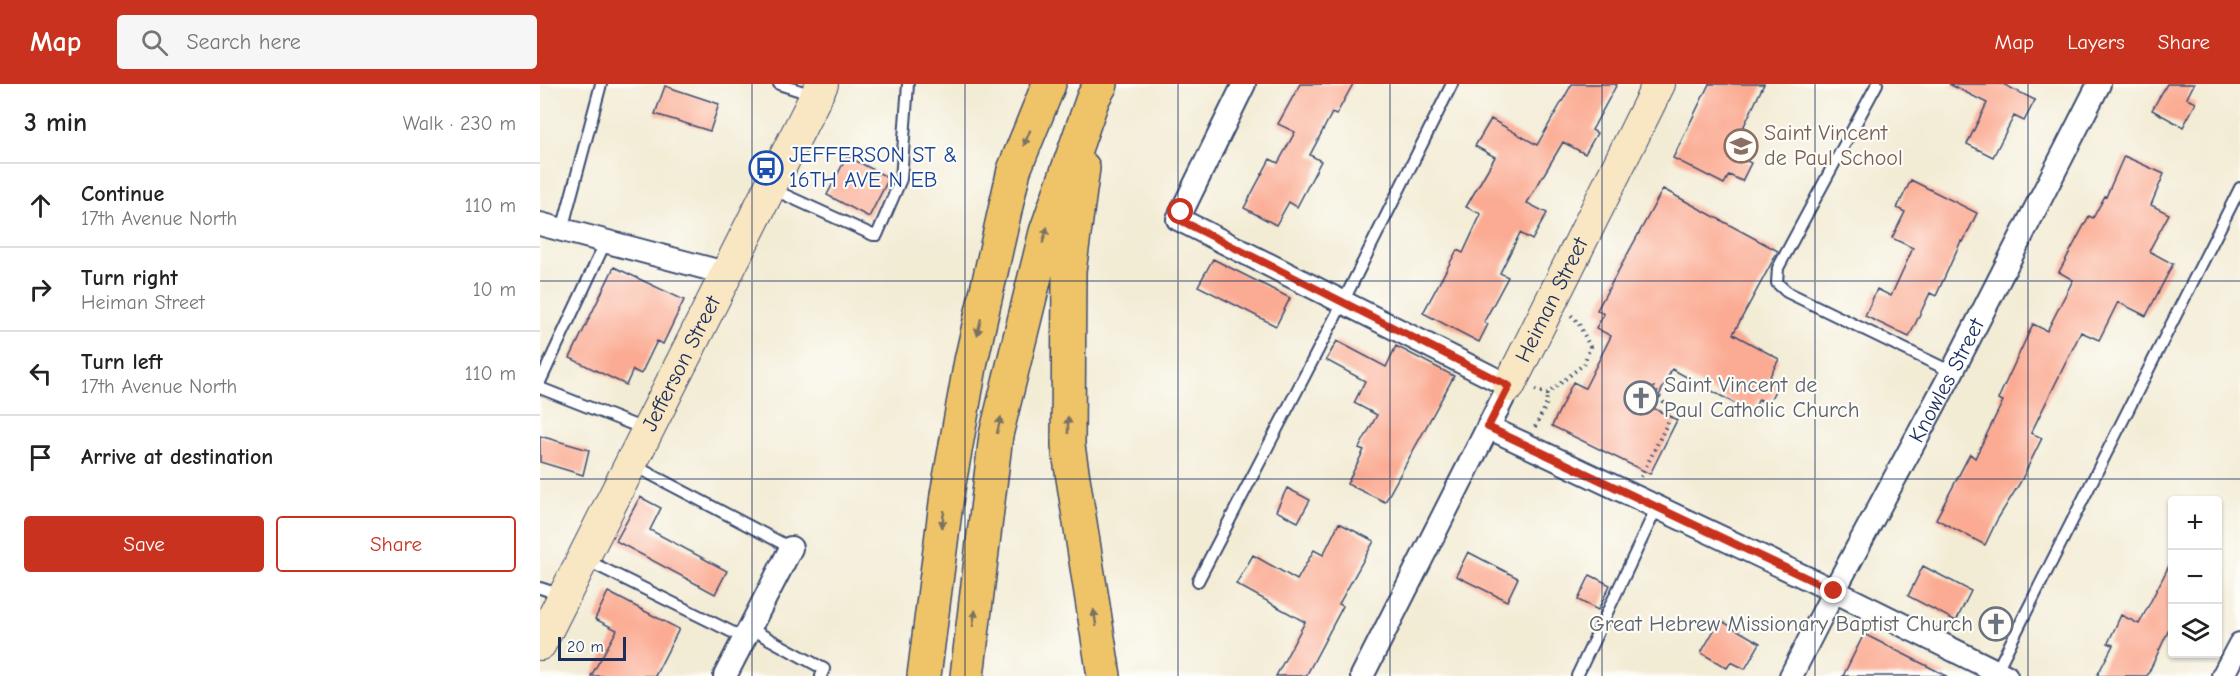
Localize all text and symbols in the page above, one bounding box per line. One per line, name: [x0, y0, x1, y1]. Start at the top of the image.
search box: [117, 15, 537, 69]
text: Map: [30, 26, 81, 58]
icon: search: [138, 26, 171, 59]
text: Search here: [186, 29, 301, 55]
text: Map: [1995, 30, 2034, 54]
text: Layers: [2067, 30, 2125, 54]
text: Share: [2158, 30, 2210, 54]
text: 3 min: [24, 108, 87, 138]
text: Walk · 230 m: [403, 112, 516, 135]
place label: Saint Vincent de Paul School: [1764, 120, 1903, 171]
school or university icon: Saint Vincent de Paul School: [1723, 128, 1759, 164]
one-way arrow: [1022, 130, 1032, 148]
place label: JEFFERSON ST & 16TH AVE N EB: [789, 142, 957, 193]
bus stop icon: JEFFERSON ST & 16TH AVE N EB: [748, 150, 784, 186]
text: Continue: [81, 181, 164, 207]
icon: ahead: [24, 189, 57, 222]
text: 110 m: [465, 194, 516, 217]
route start: [1167, 198, 1193, 224]
text: 17th Avenue North: [81, 207, 237, 230]
one-way arrow: [1041, 226, 1050, 244]
street label: Heiman Street: [1510, 233, 1594, 367]
text: Turn right: [81, 265, 178, 291]
icon: right: [24, 273, 57, 306]
text: 10 m: [473, 278, 516, 301]
text: Heiman Street: [81, 291, 205, 314]
street label: Jefferson Street: [636, 291, 726, 436]
street label: Knowles Street: [1903, 314, 1990, 447]
one-way arrow: [973, 318, 983, 336]
text: Turn left: [81, 349, 163, 375]
icon: left: [24, 357, 57, 390]
text: 110 m: [465, 362, 516, 385]
place label: Saint Vincent de Paul Catholic Church: [1664, 372, 1860, 423]
text: 17th Avenue North: [81, 375, 237, 398]
church icon: Saint Vincent de Paul Catholic Church: [1623, 380, 1659, 416]
one-way arrow: [994, 415, 1004, 434]
one-way arrow: [1063, 416, 1073, 435]
icon: arrive: [24, 441, 57, 474]
text: Arrive at destination: [81, 444, 273, 470]
map controls: [2168, 496, 2222, 658]
button: +: [2168, 496, 2222, 550]
one-way arrow: [939, 509, 948, 528]
button: Save: [24, 516, 264, 572]
button: Share: [276, 516, 516, 572]
button: −: [2168, 550, 2222, 604]
route end: [1820, 577, 1846, 603]
button: layers: [2168, 604, 2222, 658]
church icon: Great Hebrew Missionary Baptist Church: [1978, 606, 2014, 642]
one-way arrow: [969, 608, 979, 627]
one-way arrow: [1090, 609, 1099, 628]
place label: Great Hebrew Missionary Baptist Church: [1589, 611, 1973, 637]
scale bar: [558, 634, 626, 662]
text: 20 m: [567, 638, 604, 656]

